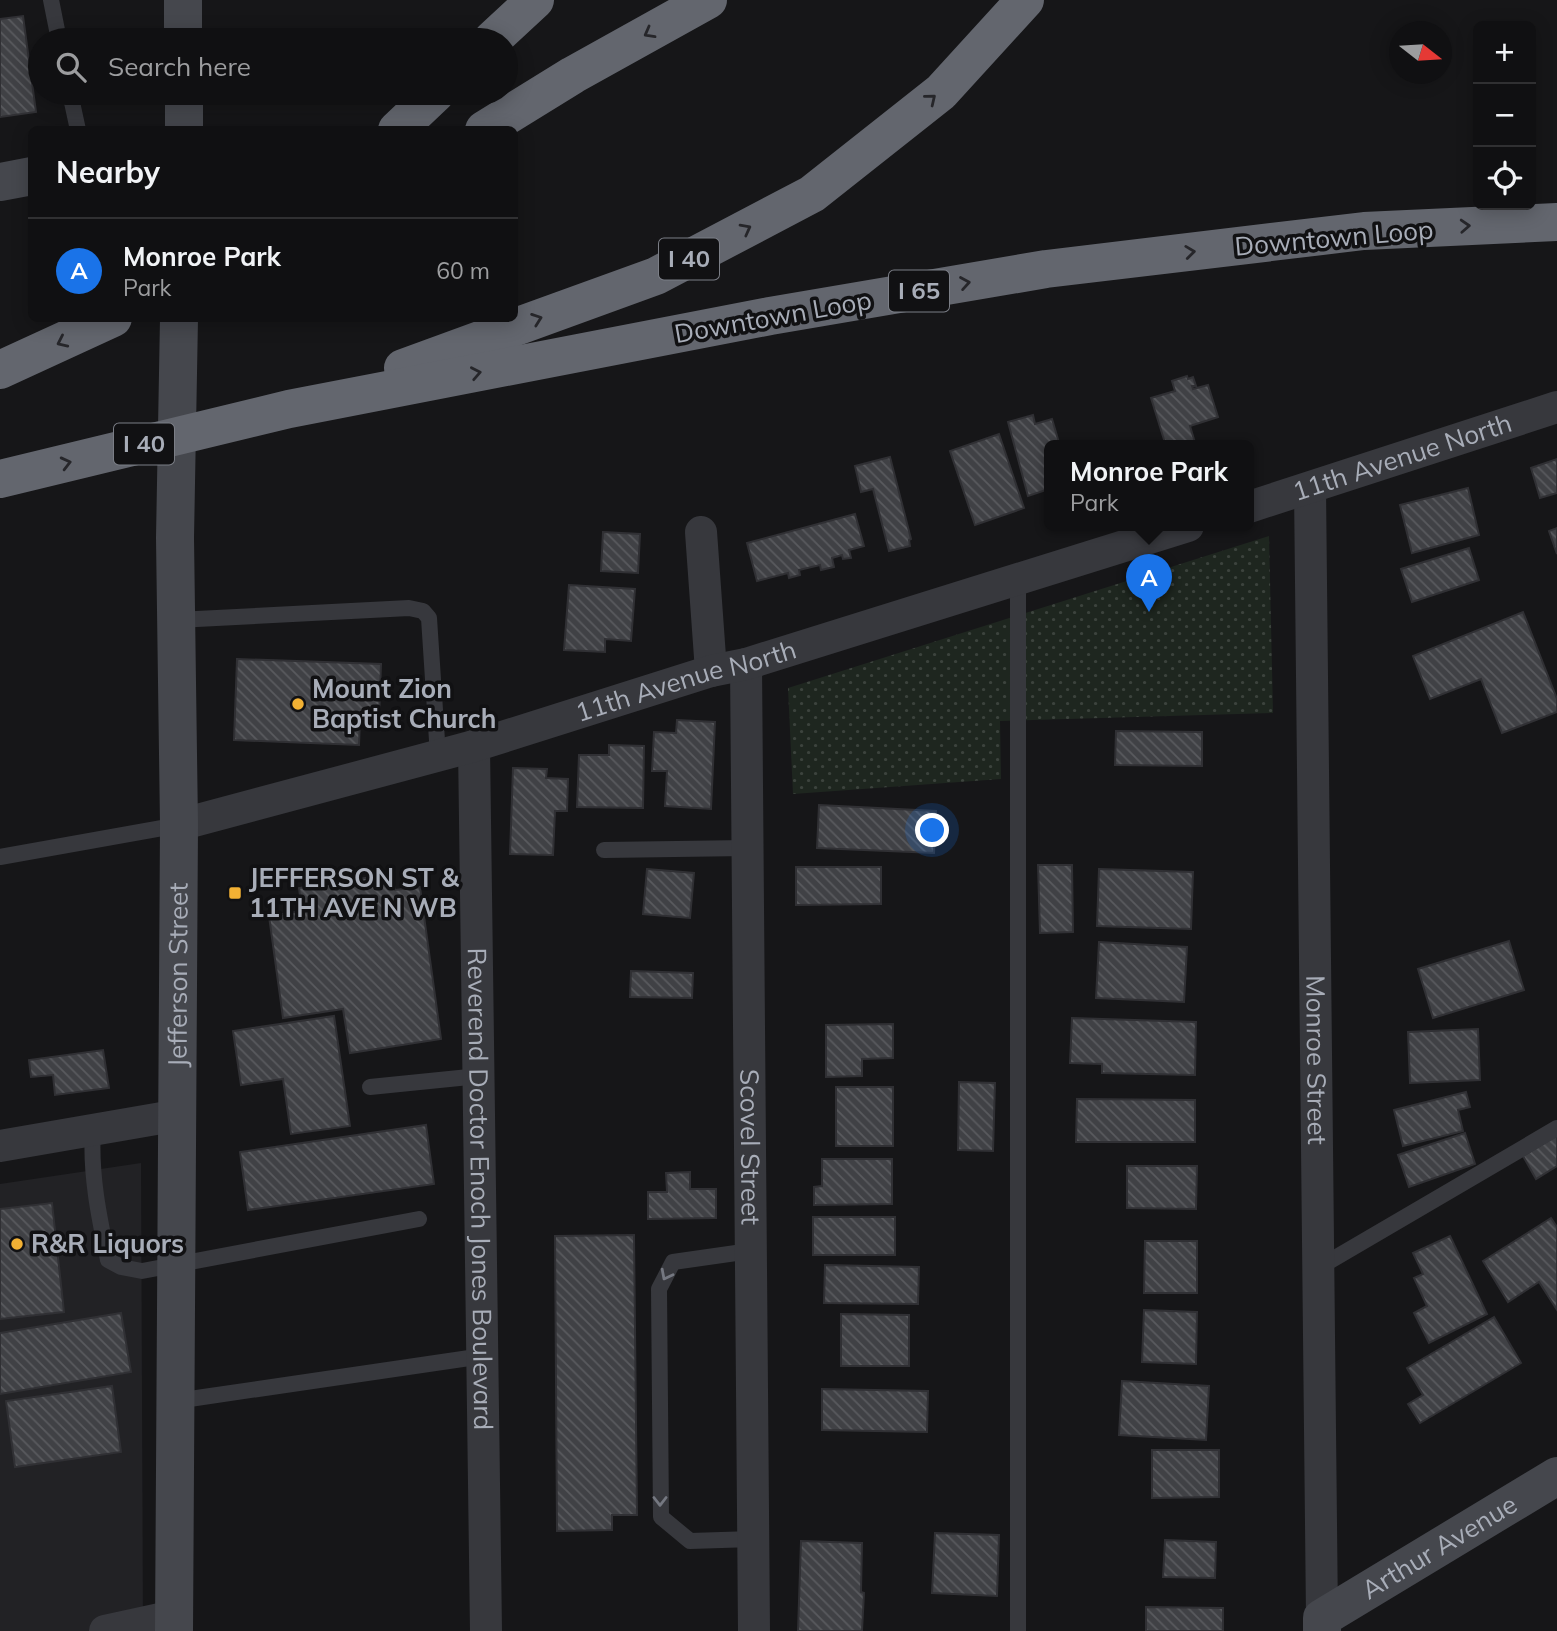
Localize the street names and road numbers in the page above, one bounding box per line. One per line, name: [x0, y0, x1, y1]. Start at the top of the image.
street label: Downtown Loop: [1233, 212, 1435, 263]
road number: I 40: [659, 238, 719, 280]
road number: I 65: [889, 270, 949, 312]
street label: Downtown Loop: [672, 283, 874, 350]
street label: 11th Avenue North: [1288, 406, 1516, 508]
road number: I 40: [114, 424, 174, 464]
street label: 11th Avenue North: [571, 632, 800, 729]
street label: Jefferson Street: [160, 883, 195, 1067]
street label: Reverend Doctor Enoch Jones Boulevard: [461, 948, 500, 1430]
street label: Monroe Street: [1299, 975, 1334, 1145]
street label: Scovel Street: [733, 1069, 768, 1225]
street label: Arthur Avenue: [1355, 1487, 1523, 1606]

